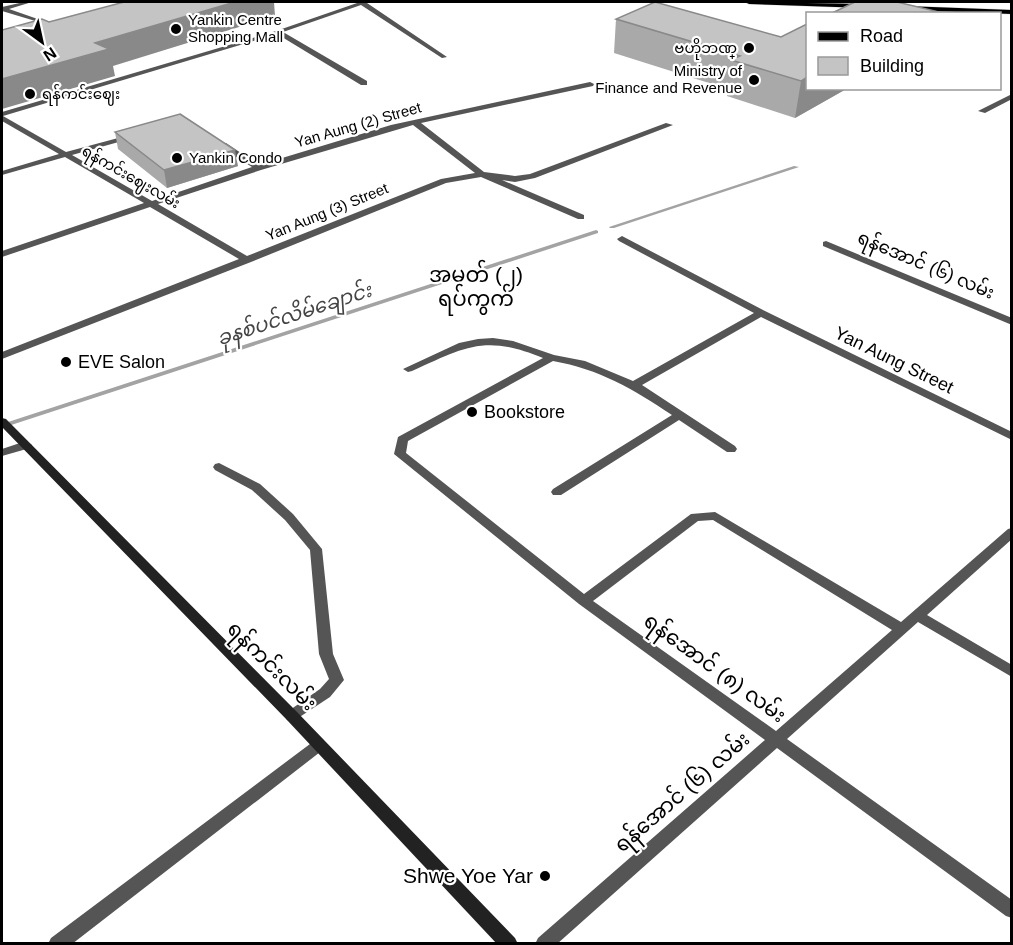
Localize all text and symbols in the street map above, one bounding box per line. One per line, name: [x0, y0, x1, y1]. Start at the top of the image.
place label: Yankin Centre Shopping Mall: [188, 11, 283, 45]
north arrow: [12, 12, 72, 72]
legend: [806, 12, 1001, 90]
marker: Yankin Centre Shopping Mall: [169, 22, 183, 36]
text: Road: [860, 26, 903, 46]
place label: ဗဟိုဘဏ္: [674, 38, 737, 60]
marker: ဗဟိုဘဏ္: [742, 41, 756, 55]
text: N: [40, 44, 59, 64]
text: Building: [860, 56, 924, 76]
place label: Ministry of Finance and Revenue: [595, 62, 743, 96]
marker: Ministry of Finance and Revenue: [747, 73, 761, 87]
place label: ရန်ကင်းဈေး: [42, 84, 120, 106]
marker: ရန်ကင်းဈေး: [23, 87, 37, 101]
street label: Yan Aung (2) Street: [293, 98, 424, 151]
street label: ရန်ကင်းဈေးလမ်း: [77, 141, 184, 215]
place label: Yankin Condo: [189, 149, 282, 166]
marker: Yankin Condo: [170, 151, 184, 165]
street label: Yan Aung (3) Street: [263, 179, 391, 244]
street label: ရန်အောင် (၆) လမ်း: [853, 224, 999, 307]
district label: အမှတ် (၂) ရပ်ကွက်: [429, 259, 523, 316]
water label: ခုနစ်ပင်လိမ်ချောင်း: [213, 275, 377, 355]
street label: Yan Aung Street: [831, 323, 957, 397]
place label: EVE Salon: [78, 352, 165, 372]
marker: EVE Salon: [59, 355, 73, 369]
place label: Bookstore: [484, 402, 565, 422]
marker: Bookstore: [465, 405, 479, 419]
street label: ရန်အောင် (၈) လမ်း: [636, 605, 793, 732]
street label: ရန်ကင်းလမ်း: [219, 614, 324, 719]
street label: ရန်အောင် (၆) လမ်း: [607, 724, 758, 861]
place label: Shwe Yoe Yar: [403, 864, 533, 887]
marker: Shwe Yoe Yar: [538, 869, 552, 883]

